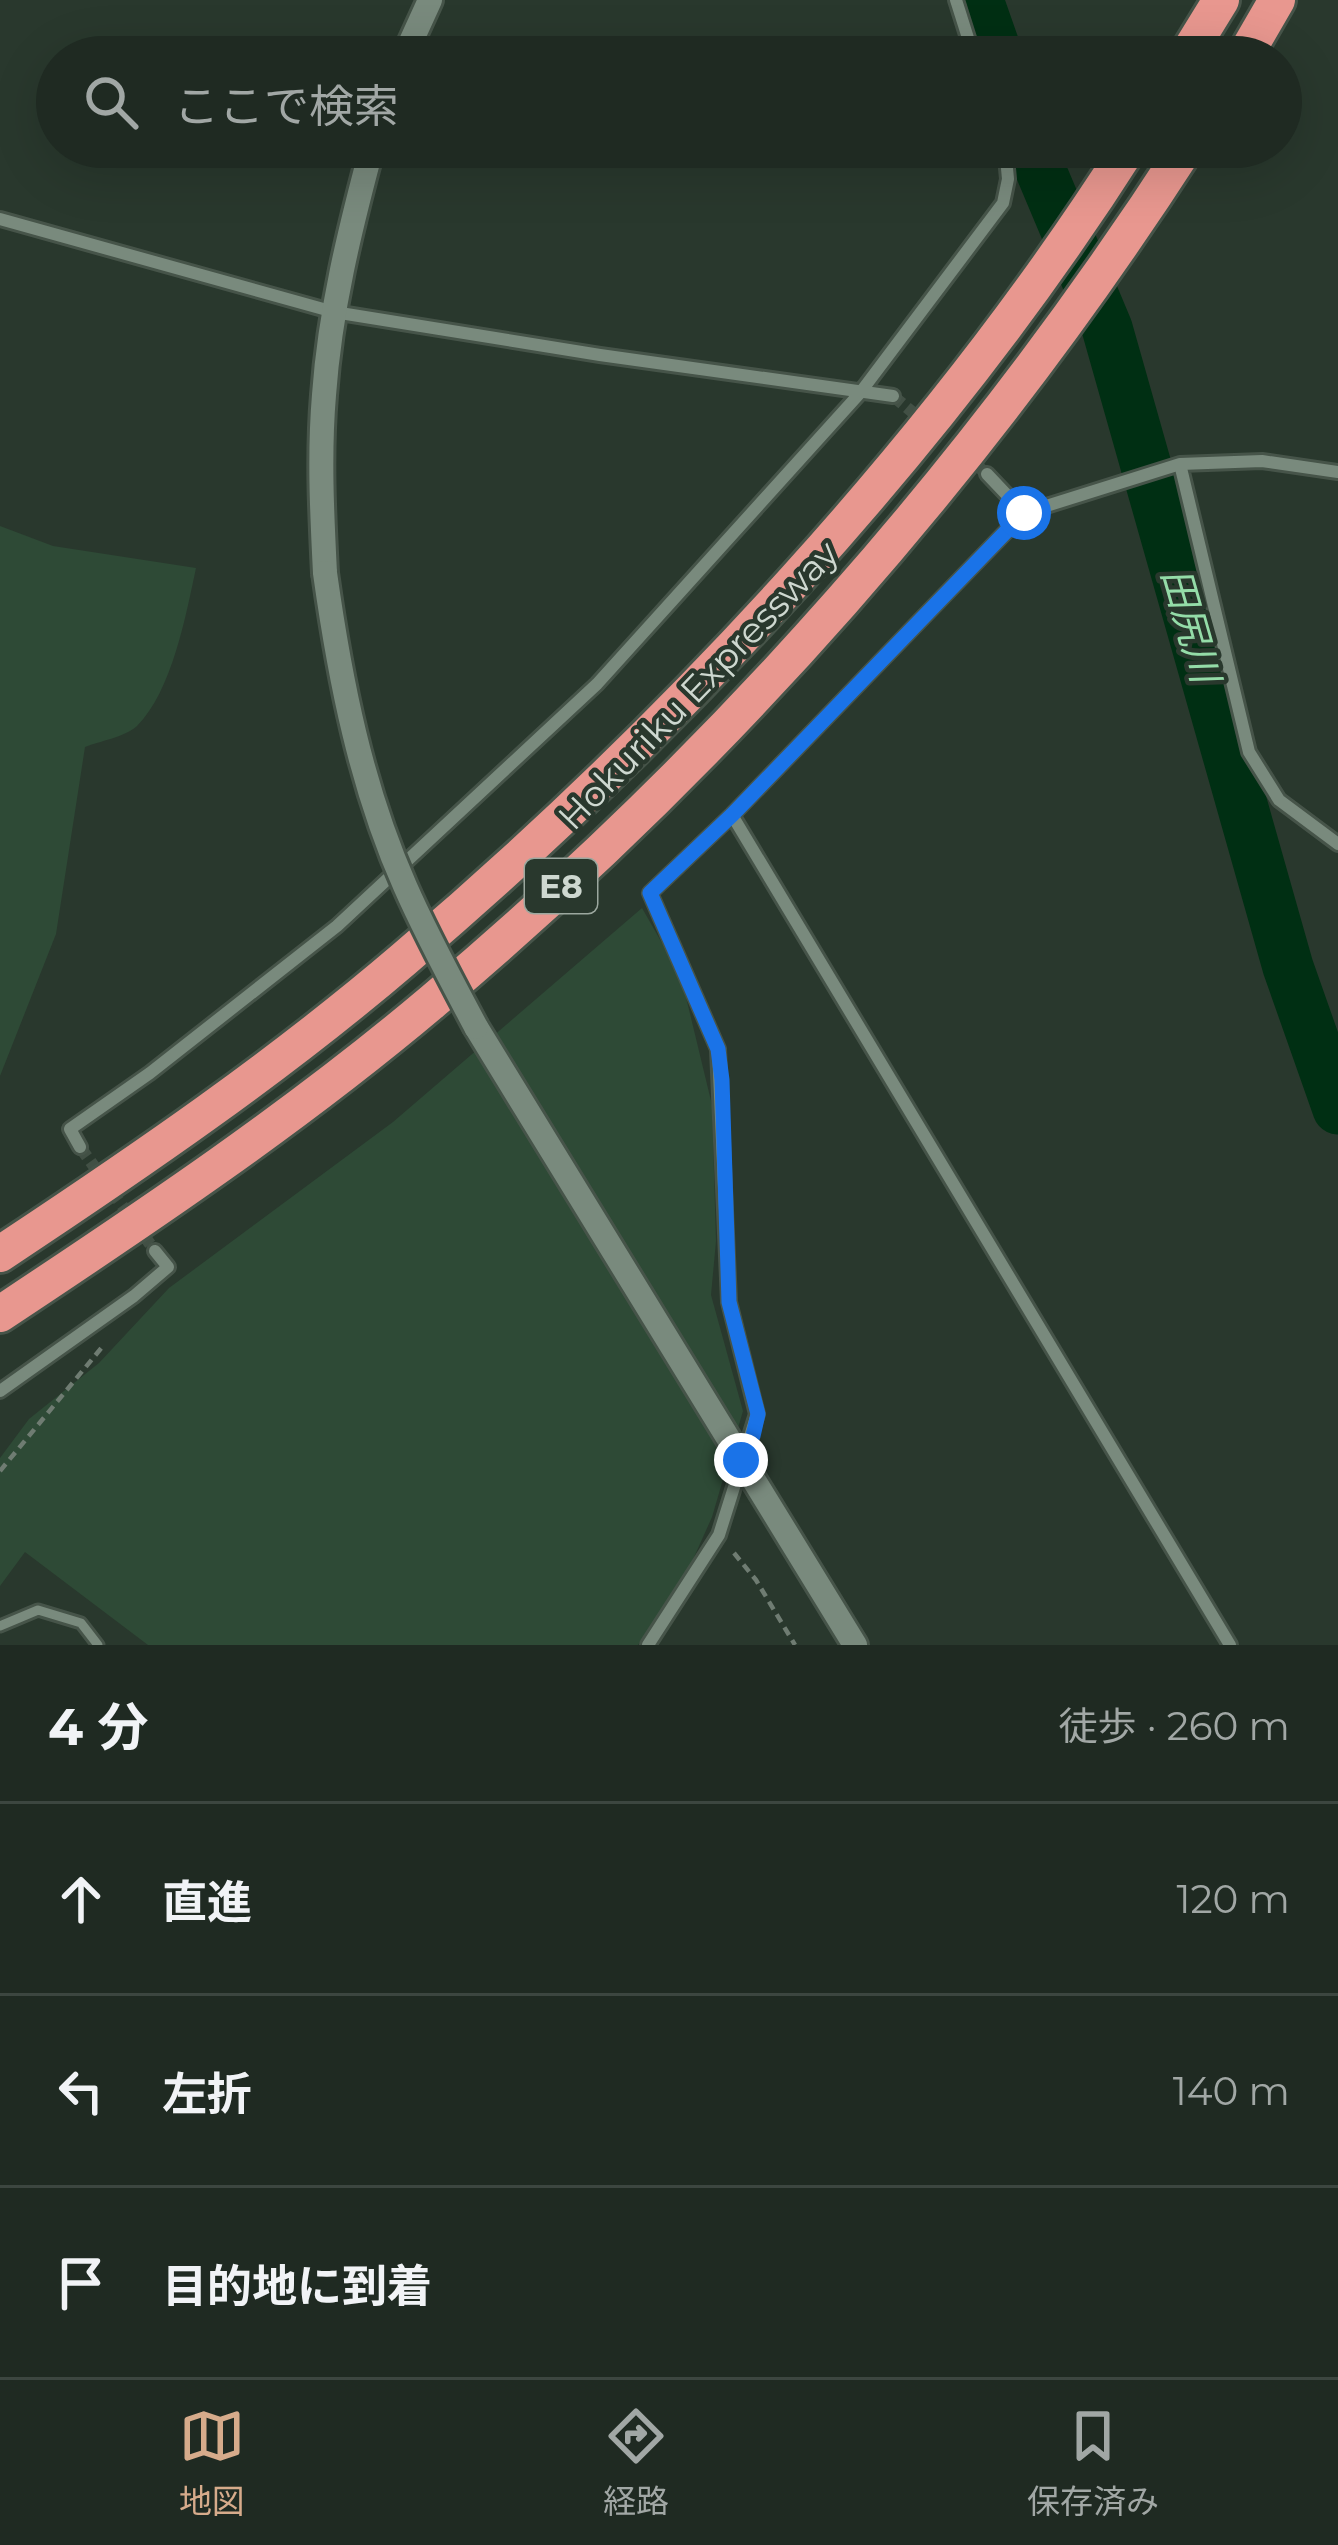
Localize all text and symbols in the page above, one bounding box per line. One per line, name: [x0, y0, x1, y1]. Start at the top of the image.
search box: [36, 36, 1302, 168]
icon: search: [78, 69, 144, 135]
text: ここで検索: [174, 78, 399, 133]
route start: [997, 486, 1051, 540]
street label: Hokuriku Expressway: [549, 531, 848, 839]
water label: 田尻川: [1152, 562, 1231, 692]
road number: E8: [525, 859, 597, 913]
route end: [714, 1433, 768, 1487]
text: 4 分: [48, 1696, 149, 1758]
text: 徒歩 · 260 m: [1059, 1702, 1290, 1750]
icon: ahead: [48, 1866, 114, 1932]
text: 直進: [162, 1874, 252, 1929]
text: 120 m: [1176, 1875, 1290, 1923]
icon: left: [48, 2058, 114, 2124]
text: 左折: [162, 2066, 252, 2121]
text: 140 m: [1173, 2067, 1290, 2115]
icon: arrive: [48, 2250, 114, 2316]
text: 目的地に到着: [162, 2258, 432, 2313]
tab: 地図: [179, 2403, 245, 2523]
tab: 経路: [603, 2403, 669, 2523]
tab: 保存済み: [1027, 2403, 1159, 2523]

